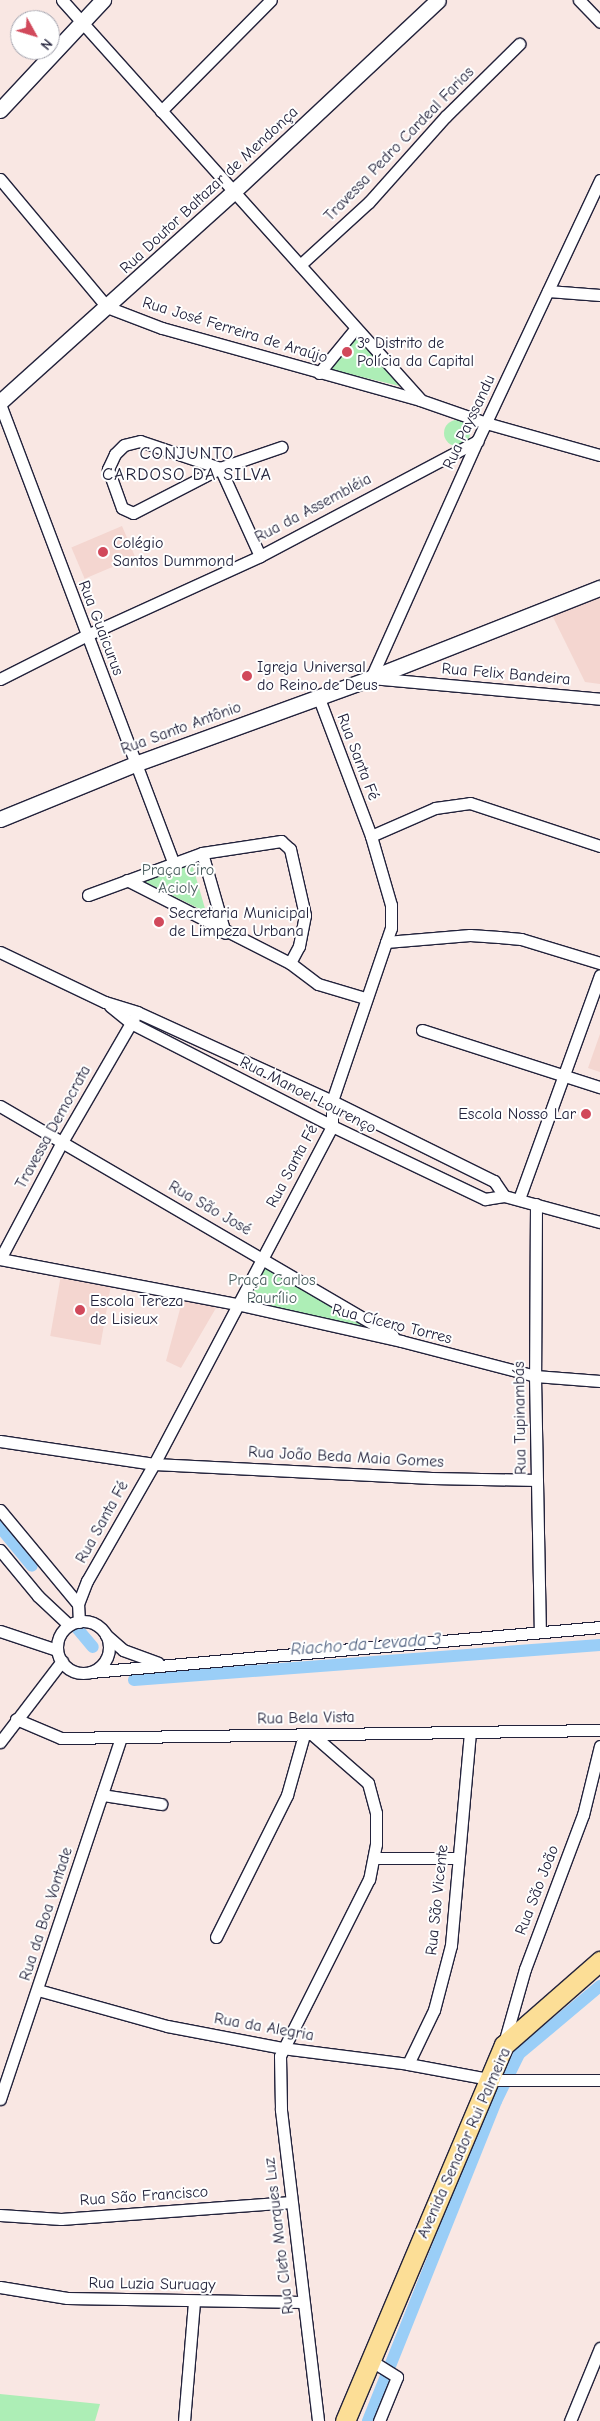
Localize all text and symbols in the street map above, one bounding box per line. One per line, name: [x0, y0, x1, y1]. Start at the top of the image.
north arrow: [10, 10, 60, 60]
text: N: [37, 35, 56, 53]
street label: Travessa Pedro Cardeal Farias: [320, 63, 478, 225]
street label: Rua Doutor Baltazar de Mendonça: [116, 102, 302, 278]
street label: Rua José Ferreira de Araújo: [140, 293, 330, 367]
place label: 3º Distrito de Polícia da Capital: [357, 333, 474, 371]
marker: 3º Distrito de Polícia da Capital: [341, 346, 353, 358]
street label: Rua Payssandu: [439, 372, 499, 472]
district label: CONJUNTO CARDOSO DA SILVA: [100, 444, 274, 486]
street label: Rua da Assembléia: [251, 469, 375, 547]
place label: Colégio Santos Dummond: [113, 533, 234, 571]
marker: Colégio Santos Dummond: [97, 546, 109, 558]
street label: Rua Guaicurus: [74, 578, 128, 678]
place label: Igreja Universal do Reino de Deus: [257, 657, 378, 695]
street label: Rua Felix Bandeira: [441, 659, 571, 689]
marker: Igreja Universal do Reino de Deus: [241, 670, 253, 682]
street label: Rua Santo Antônio: [118, 697, 244, 759]
street label: Rua Santa Fé: [333, 711, 383, 803]
park label: Praça Ciro Acioly: [142, 860, 214, 898]
place label: Secretaria Municipal de Limpeza Urbana: [169, 903, 309, 941]
marker: Secretaria Municipal de Limpeza Urbana: [153, 916, 165, 928]
street label: Rua Manoel Lourenço: [237, 1052, 379, 1138]
street label: Travessa Democrata: [11, 1062, 95, 1192]
place label: Escola Nosso Lar: [458, 1104, 576, 1124]
marker: Escola Nosso Lar: [580, 1108, 592, 1120]
street label: Rua Santa Fé: [262, 1121, 322, 1211]
street label: Rua São José: [165, 1177, 255, 1239]
park label: Praça Carlos Paurílio: [228, 1270, 316, 1308]
place label: Escola Tereza de Lisieux: [90, 1291, 184, 1329]
street label: Rua Cícero Torres: [330, 1300, 454, 1348]
marker: Escola Tereza de Lisieux: [74, 1304, 86, 1316]
street label: Rua Tupinambás: [509, 1361, 531, 1475]
street label: Rua João Beda Maia Gomes: [248, 1442, 444, 1472]
street label: Rua Santa Fé: [71, 1477, 133, 1567]
water label: Riacho da Levada 3: [290, 1629, 442, 1661]
street label: Rua Bela Vista: [257, 1708, 355, 1728]
street label: Rua São João: [511, 1842, 563, 1938]
street label: Rua São Vicente: [422, 1844, 452, 1956]
street label: Rua da Boa Vontade: [15, 1845, 77, 1983]
street label: Rua da Alegria: [213, 2009, 315, 2045]
street label: Avenida Senador Rui Palmeira: [413, 2045, 515, 2241]
street label: Rua Cleto Marques Luz: [260, 2157, 298, 2315]
street label: Rua São Francisco: [79, 2182, 209, 2210]
street label: Rua Luzia Suruagy: [88, 2273, 216, 2295]

